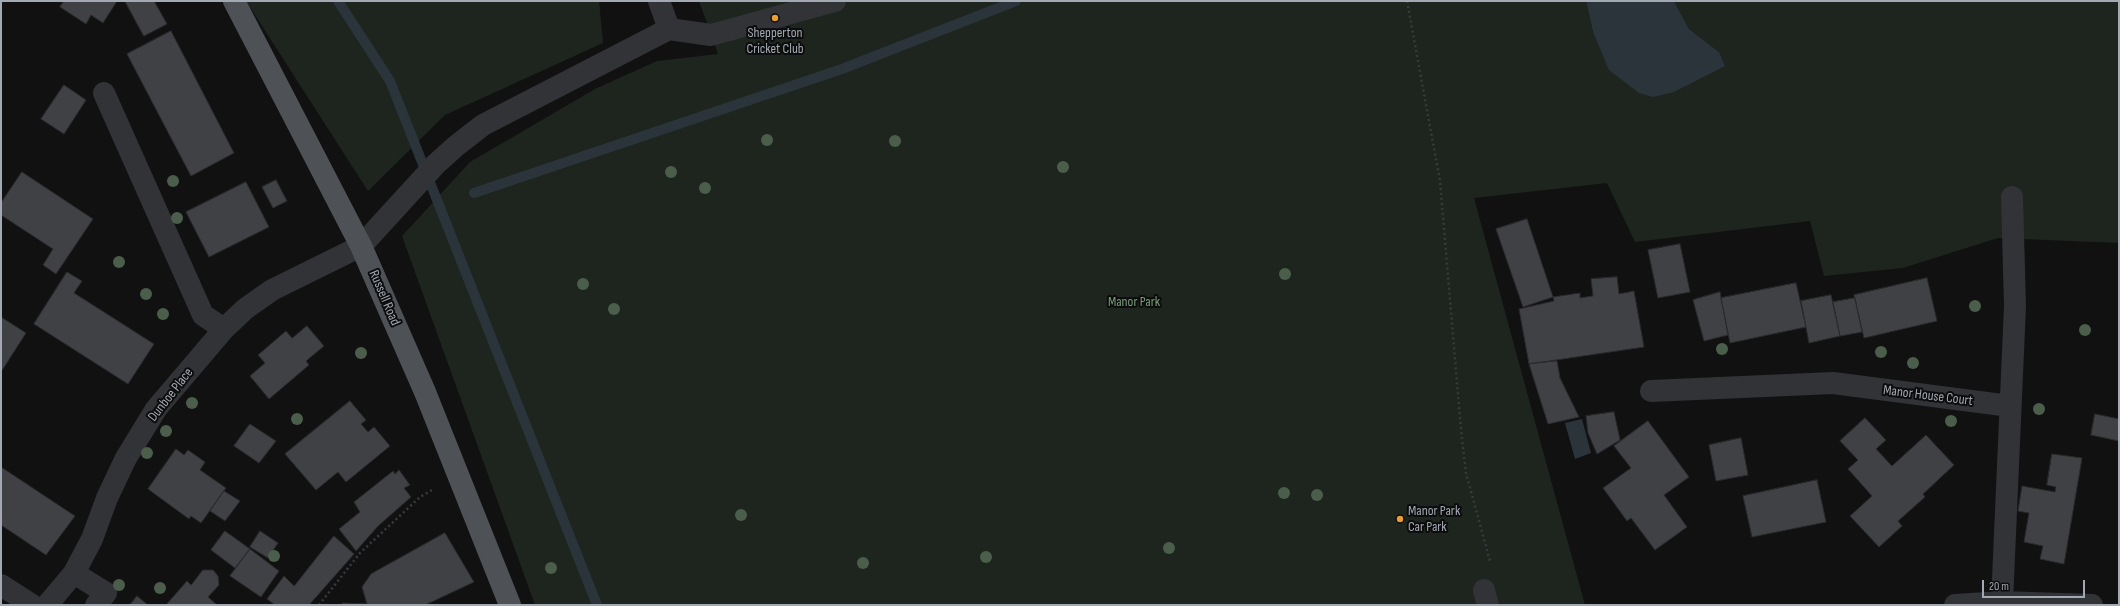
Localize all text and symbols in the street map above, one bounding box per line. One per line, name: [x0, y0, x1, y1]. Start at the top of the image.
marker: Shepperton Cricket Club: [770, 13, 780, 23]
place label: Shepperton Cricket Club: [746, 25, 804, 58]
street label: Russell Road: [365, 268, 403, 328]
park label: Manor Park: [1108, 294, 1160, 310]
street label: Dunboe Place: [145, 365, 197, 425]
street label: Manor House Court: [1882, 382, 1974, 410]
place label: Manor Park Car Park: [1408, 503, 1460, 536]
marker: Manor Park Car Park: [1395, 514, 1405, 524]
scale bar: [1984, 572, 2087, 598]
text: 20 m: [1989, 579, 2009, 594]

